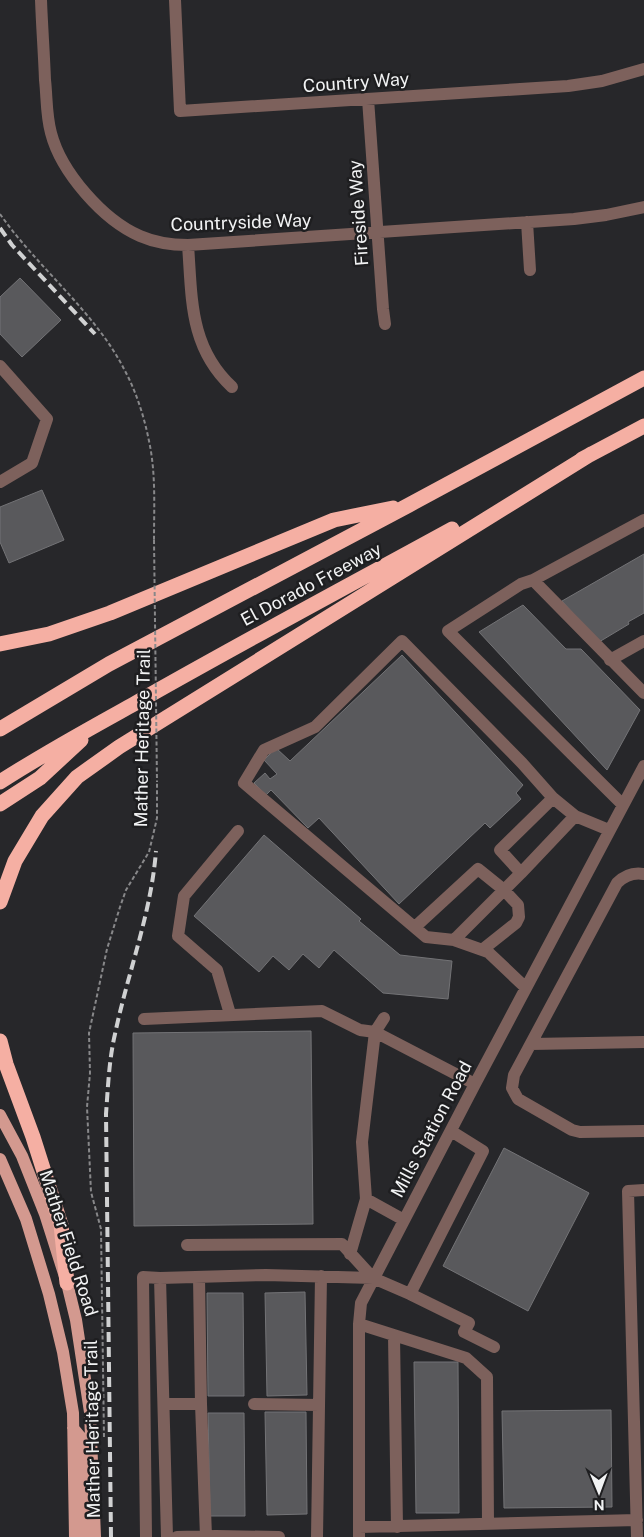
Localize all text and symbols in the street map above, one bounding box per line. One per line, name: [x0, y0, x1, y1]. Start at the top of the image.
street label: Country Way: [302, 68, 410, 96]
street label: Fireside Way: [344, 159, 372, 267]
street label: Countryside Way: [170, 209, 312, 235]
street label: El Dorado Freeway: [237, 538, 385, 630]
street label: Mather Heritage Trail: [130, 648, 154, 828]
street label: Mills Station Road: [386, 1057, 476, 1201]
street label: Mather Field Road: [35, 1167, 103, 1319]
street label: Mather Heritage Trail: [80, 1339, 104, 1519]
north arrow: [574, 1467, 624, 1517]
text: N: [594, 1497, 605, 1513]

